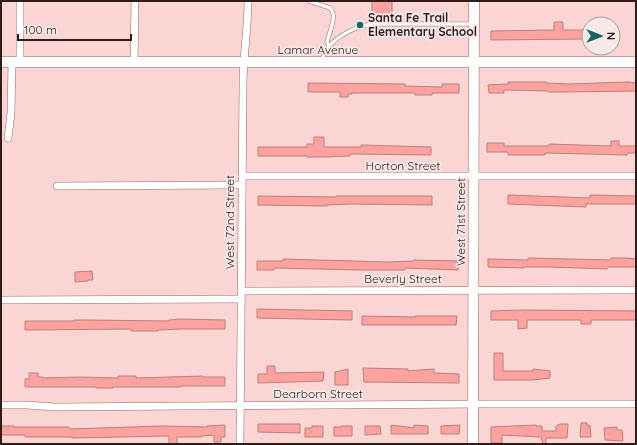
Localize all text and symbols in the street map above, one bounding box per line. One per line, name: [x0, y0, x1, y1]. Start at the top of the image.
place label: Santa Fe Trail Elementary School: [368, 10, 477, 39]
scale bar: [18, 16, 131, 42]
north arrow: [581, 16, 621, 56]
marker: Santa Fe Trail Elementary School: [355, 20, 365, 30]
text: 100 m: [24, 22, 57, 37]
text: N: [604, 32, 618, 40]
street label: Lamar Avenue: [278, 42, 359, 57]
street label: Horton Street: [366, 158, 440, 173]
street label: West 72nd Street: [222, 175, 237, 269]
street label: West 71st Street: [453, 178, 468, 266]
street label: Beverly Street: [364, 271, 442, 286]
street label: Dearborn Street: [273, 386, 363, 401]

